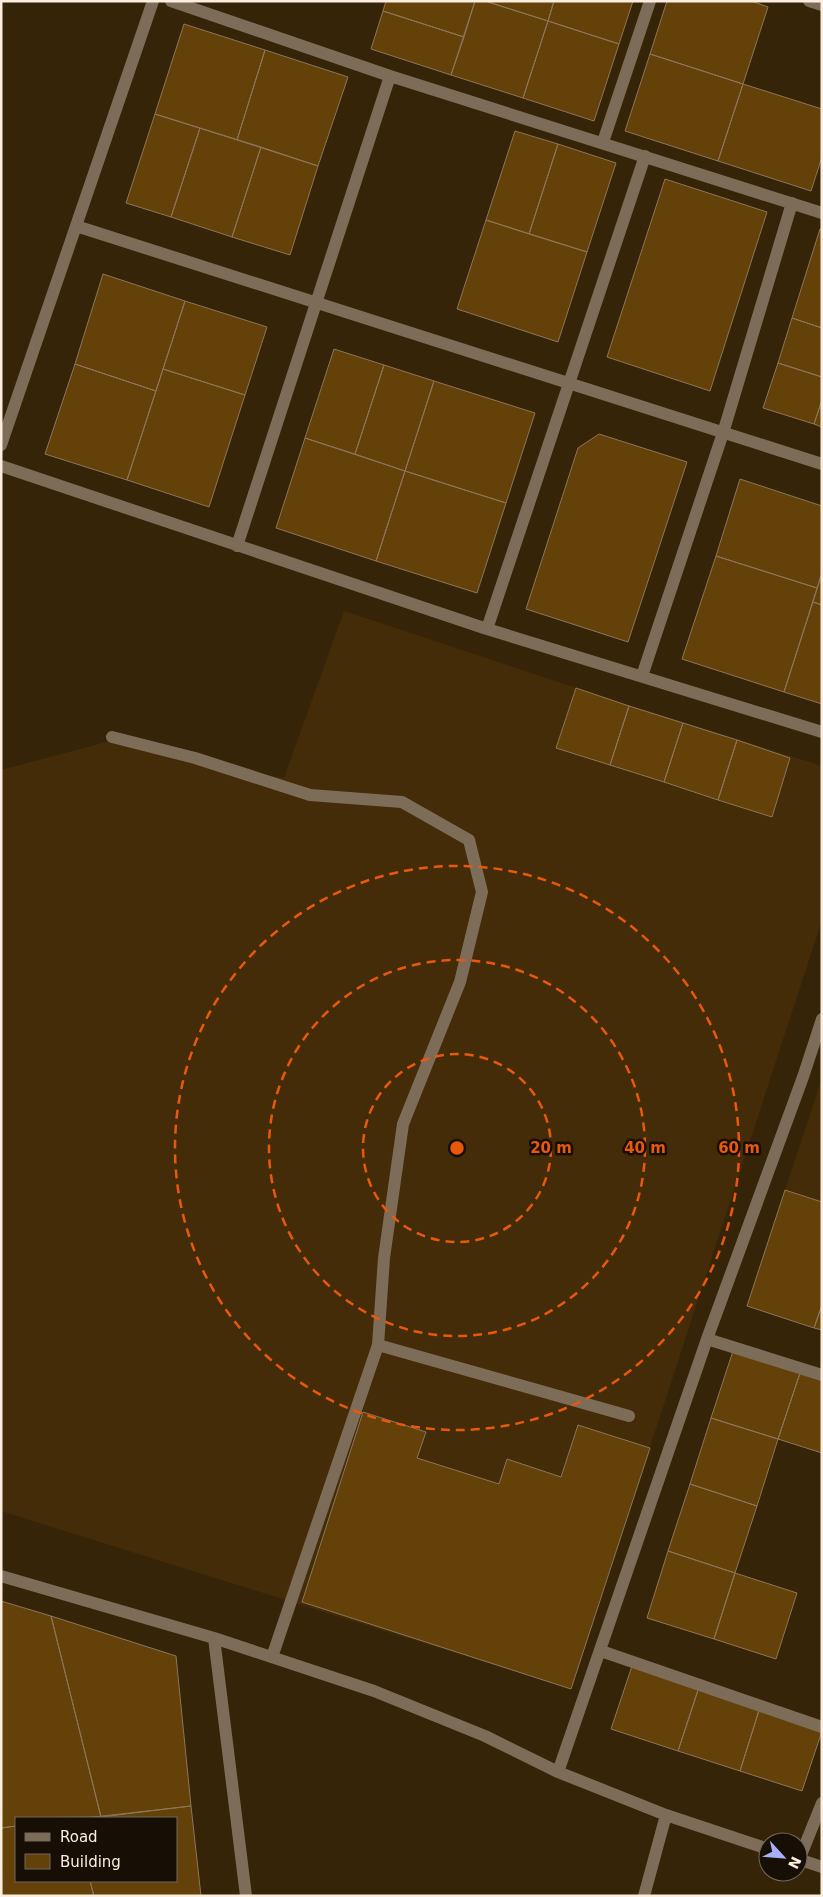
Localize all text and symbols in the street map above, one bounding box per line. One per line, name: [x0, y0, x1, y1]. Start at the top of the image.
centre of rings: [448, 1139, 466, 1157]
text: 20 m: [530, 1139, 572, 1157]
text: 40 m: [624, 1139, 666, 1157]
text: 60 m: [718, 1139, 760, 1157]
legend: [15, 1817, 178, 1882]
text: Road: [60, 1828, 98, 1846]
north arrow: [758, 1832, 808, 1882]
text: Building: [60, 1853, 121, 1871]
text: N: [785, 1854, 804, 1871]

